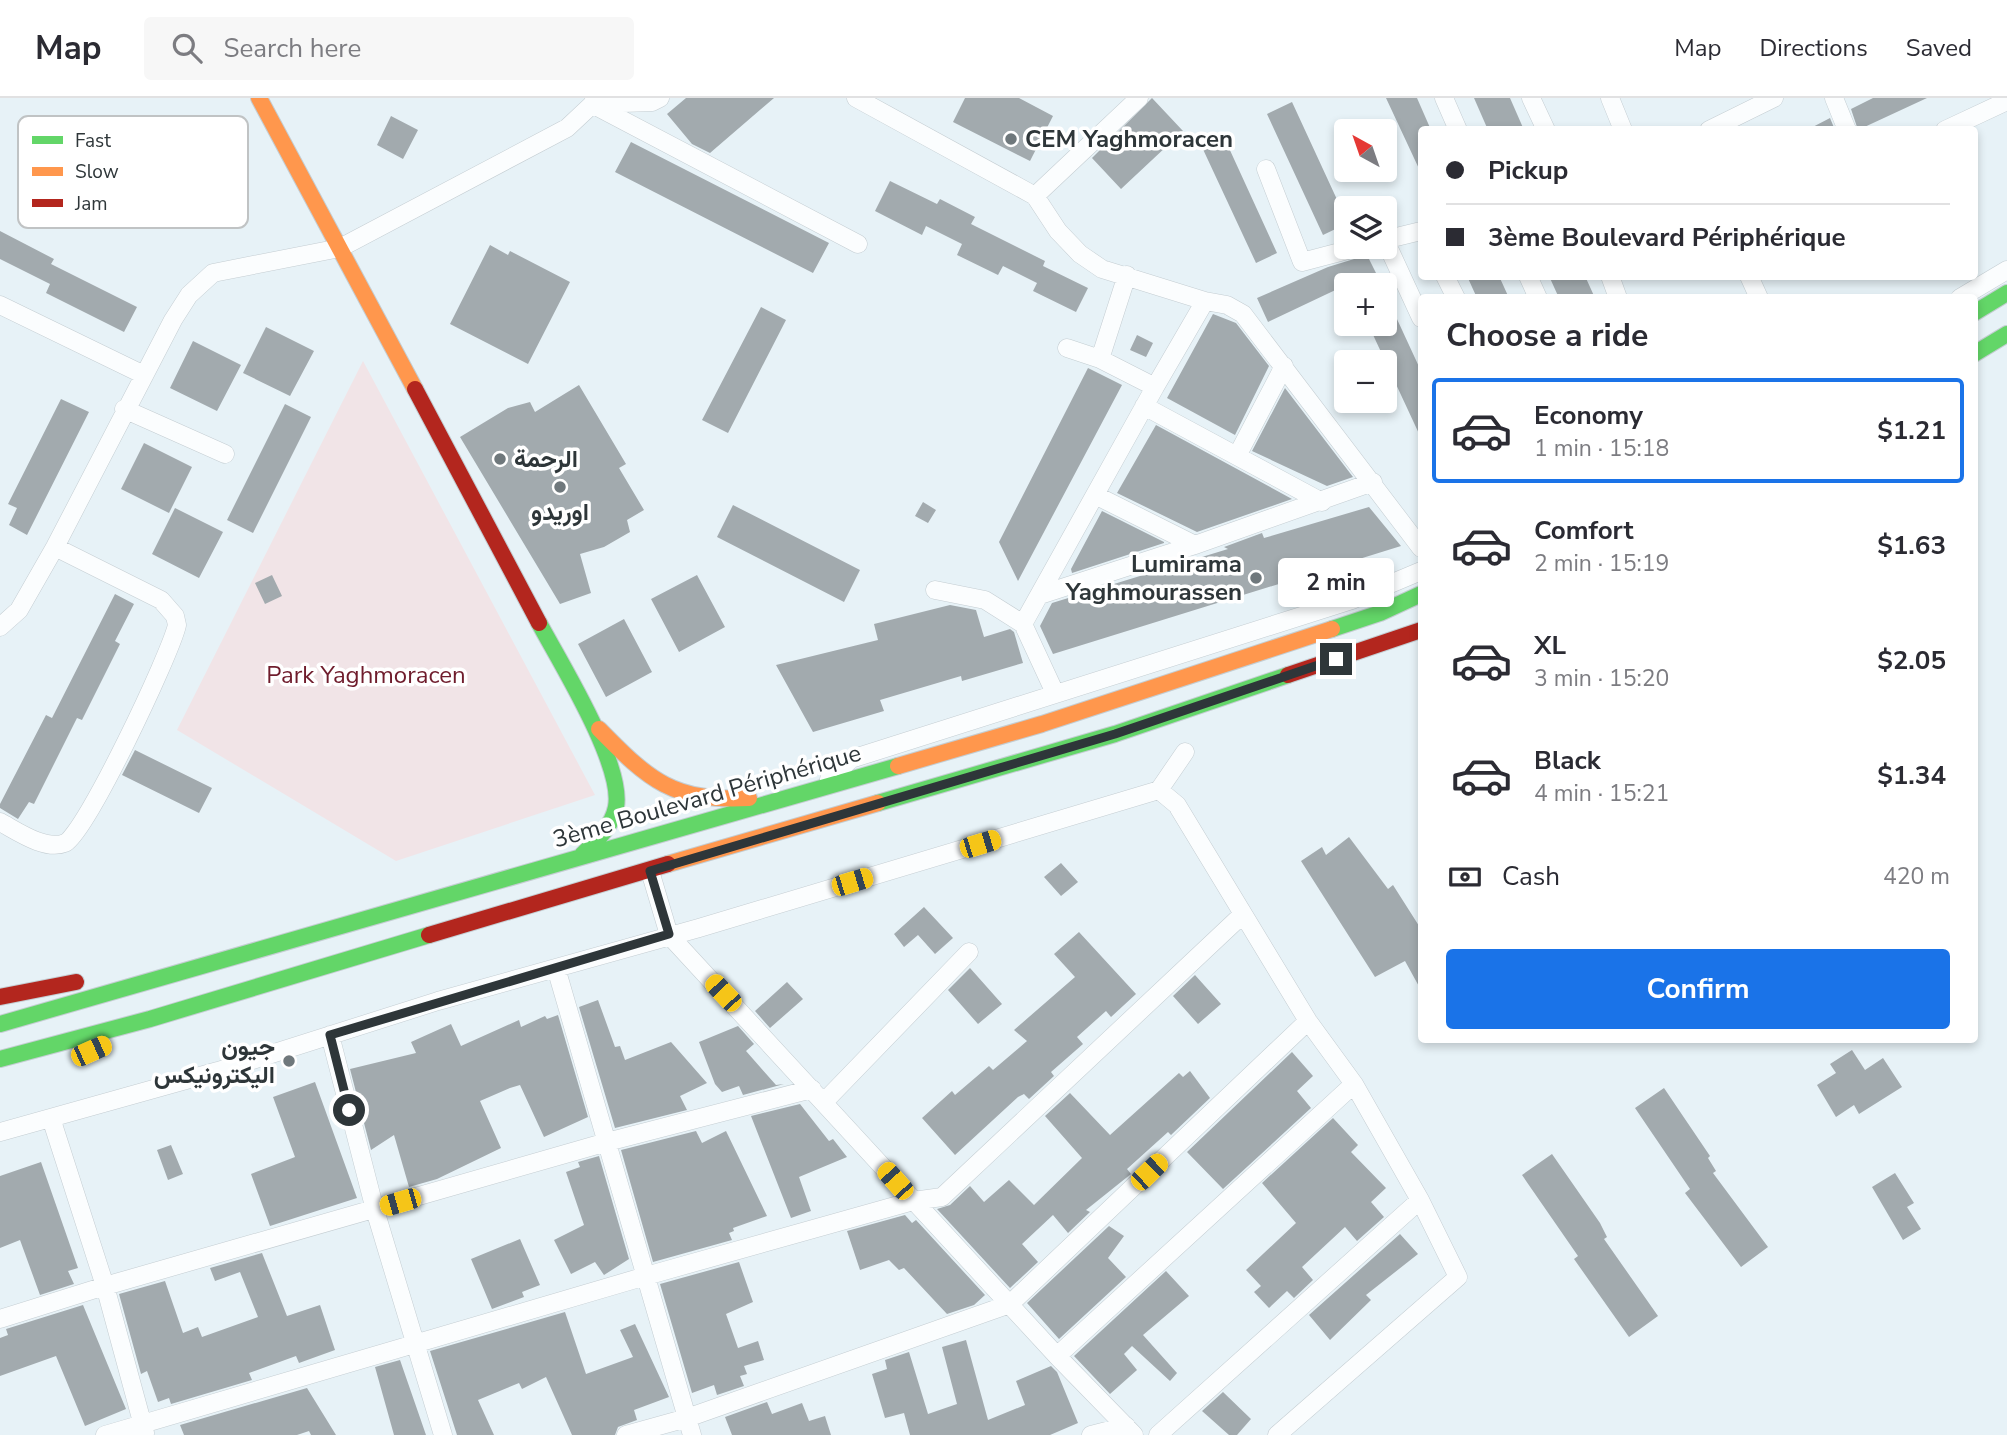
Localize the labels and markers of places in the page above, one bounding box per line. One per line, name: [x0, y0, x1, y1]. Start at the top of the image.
place label: CEM Yaghmoracen: [1025, 123, 1233, 155]
marker: CEM Yaghmoracen: [1003, 131, 1019, 147]
place label: الرحمة: [514, 443, 578, 475]
marker: الرحمة: [492, 451, 508, 467]
marker: اوريدو: [552, 479, 568, 495]
place label: اوريدو: [531, 496, 589, 528]
place label: Lumirama Yaghmourassen: [1065, 548, 1242, 608]
marker: Lumirama Yaghmourassen: [1248, 570, 1264, 586]
place label: جيون اليكترونيكس: [154, 1031, 275, 1091]
marker: جيون اليكترونيكس: [281, 1053, 297, 1069]

